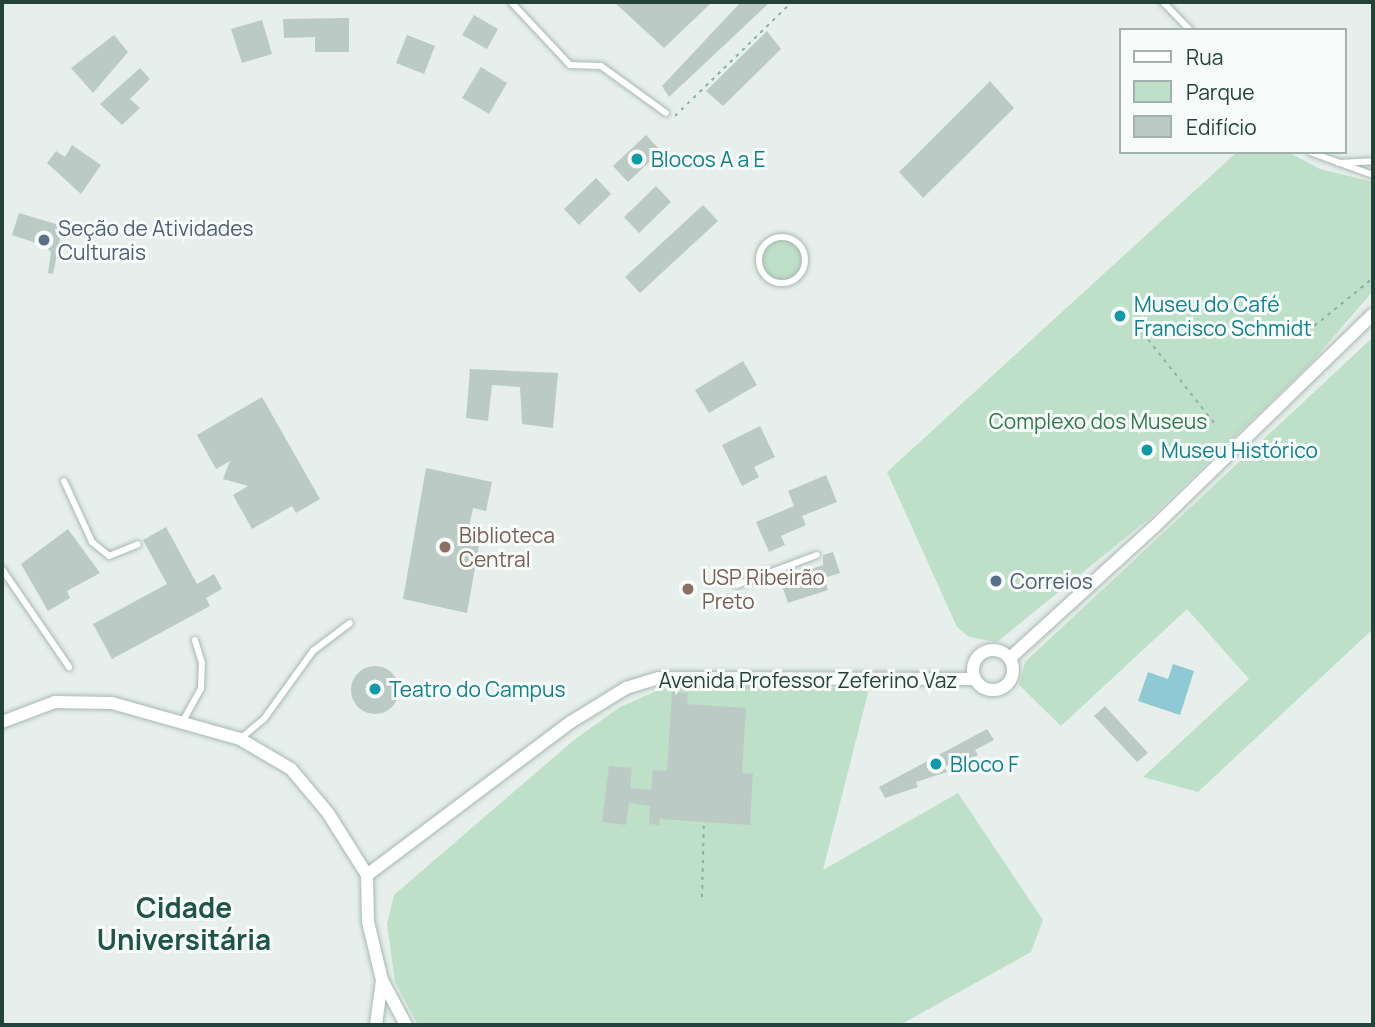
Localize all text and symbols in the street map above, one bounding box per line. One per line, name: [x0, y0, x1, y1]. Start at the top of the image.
legend: [1120, 28, 1347, 154]
text: Rua: [1186, 43, 1223, 71]
text: Parque: [1186, 78, 1255, 106]
text: Edifício: [1186, 113, 1257, 141]
place label: Blocos A a E: [651, 146, 765, 172]
marker: Blocos A a E: [629, 151, 645, 167]
place label: Seção de Atividades Culturais: [58, 215, 254, 265]
marker: Seção de Atividades Culturais: [36, 232, 52, 248]
place label: Museu do Café Francisco Schmidt: [1134, 291, 1312, 341]
marker: Museu do Café Francisco Schmidt: [1112, 308, 1128, 324]
park label: Complexo dos Museus: [989, 408, 1207, 434]
place label: Museu Histórico: [1161, 437, 1318, 463]
marker: Museu Histórico: [1139, 442, 1155, 458]
place label: Biblioteca Central: [459, 522, 555, 572]
marker: Biblioteca Central: [437, 539, 453, 555]
place label: USP Ribeirão Preto: [702, 564, 825, 614]
place label: Correios: [1010, 568, 1093, 594]
marker: Correios: [988, 573, 1004, 589]
marker: USP Ribeirão Preto: [680, 581, 696, 597]
street label: Avenida Professor Zeferino Vaz: [659, 667, 957, 693]
place label: Teatro do Campus: [389, 676, 565, 702]
marker: Teatro do Campus: [367, 681, 383, 697]
place label: Bloco F: [950, 751, 1019, 777]
marker: Bloco F: [928, 756, 944, 772]
district label: Cidade Universitária: [97, 890, 271, 956]

